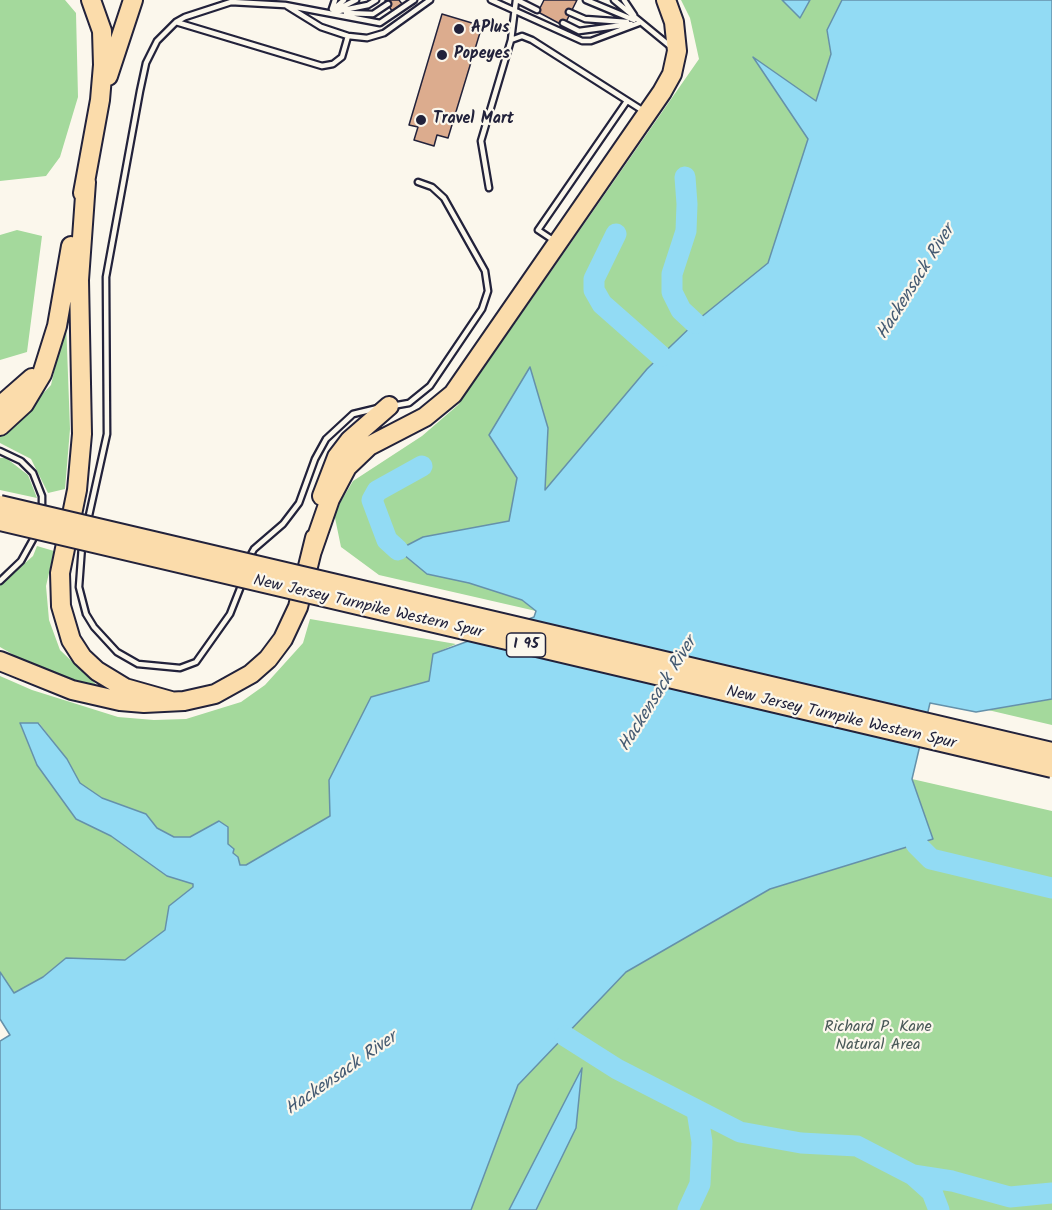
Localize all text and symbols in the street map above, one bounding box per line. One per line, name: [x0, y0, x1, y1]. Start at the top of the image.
place label: APlus: [471, 19, 509, 39]
marker: APlus: [452, 22, 466, 36]
place label: Popeyes: [454, 45, 510, 65]
marker: Popeyes: [435, 48, 449, 62]
place label: Travel Mart: [433, 110, 514, 130]
marker: Travel Mart: [414, 113, 428, 127]
water label: Hackensack River: [873, 222, 961, 344]
street label: New Jersey Turnpike Western Spur: [251, 572, 485, 644]
road number: I 95: [506, 633, 546, 657]
water label: Hackensack River: [615, 634, 703, 756]
street label: New Jersey Turnpike Western Spur: [724, 683, 958, 755]
park label: Richard P. Kane Natural Area: [824, 1018, 932, 1056]
water label: Hackensack River: [282, 1029, 402, 1121]

